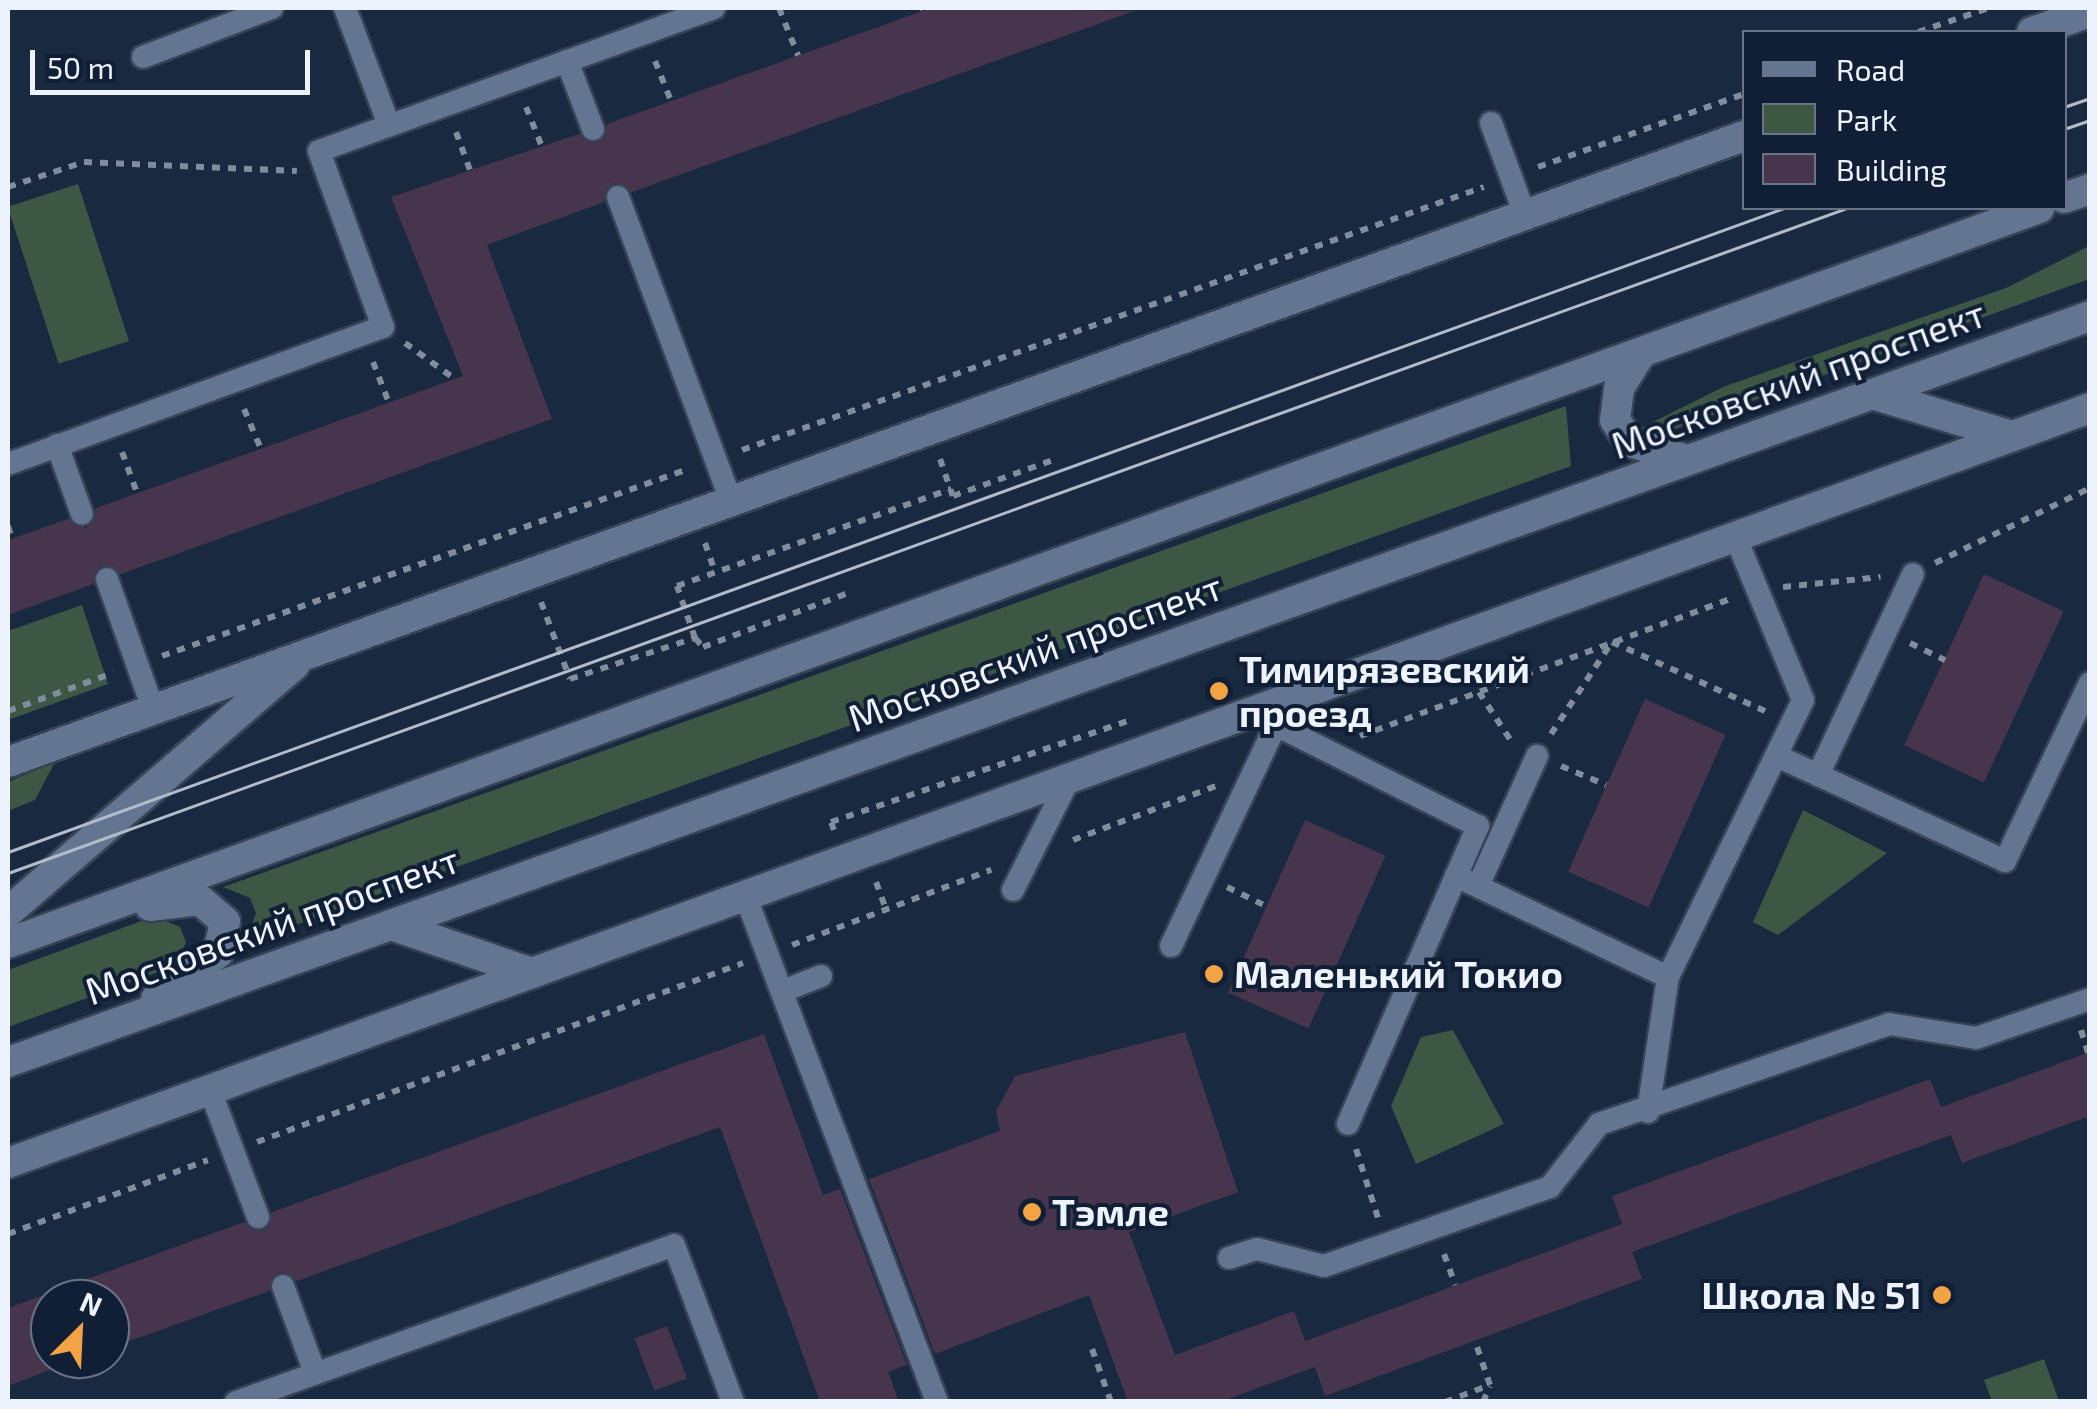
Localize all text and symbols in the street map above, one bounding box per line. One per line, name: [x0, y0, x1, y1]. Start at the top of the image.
scale bar: [35, 30, 315, 92]
legend: [1742, 30, 2067, 210]
text: 50 m: [47, 49, 114, 85]
text: Road: [1836, 51, 1905, 87]
text: Park: [1836, 101, 1897, 137]
text: Building: [1836, 151, 1947, 187]
street label: Московский проспект: [1605, 290, 1991, 468]
street label: Московский проспект: [842, 563, 1228, 741]
place label: Тимирязевский проезд: [1239, 646, 1530, 736]
marker: Тимирязевский проезд: [1208, 680, 1230, 702]
street label: Московский проспект: [79, 836, 465, 1014]
place label: Маленький Токио: [1234, 951, 1563, 997]
marker: Маленький Токио: [1203, 963, 1225, 985]
place label: Тэмле: [1052, 1189, 1169, 1235]
marker: Тэмле: [1021, 1201, 1043, 1223]
place label: Школа № 51: [1701, 1272, 1922, 1318]
north arrow: [30, 1279, 130, 1379]
text: N: [75, 1284, 108, 1323]
marker: Школа № 51: [1931, 1284, 1953, 1306]

